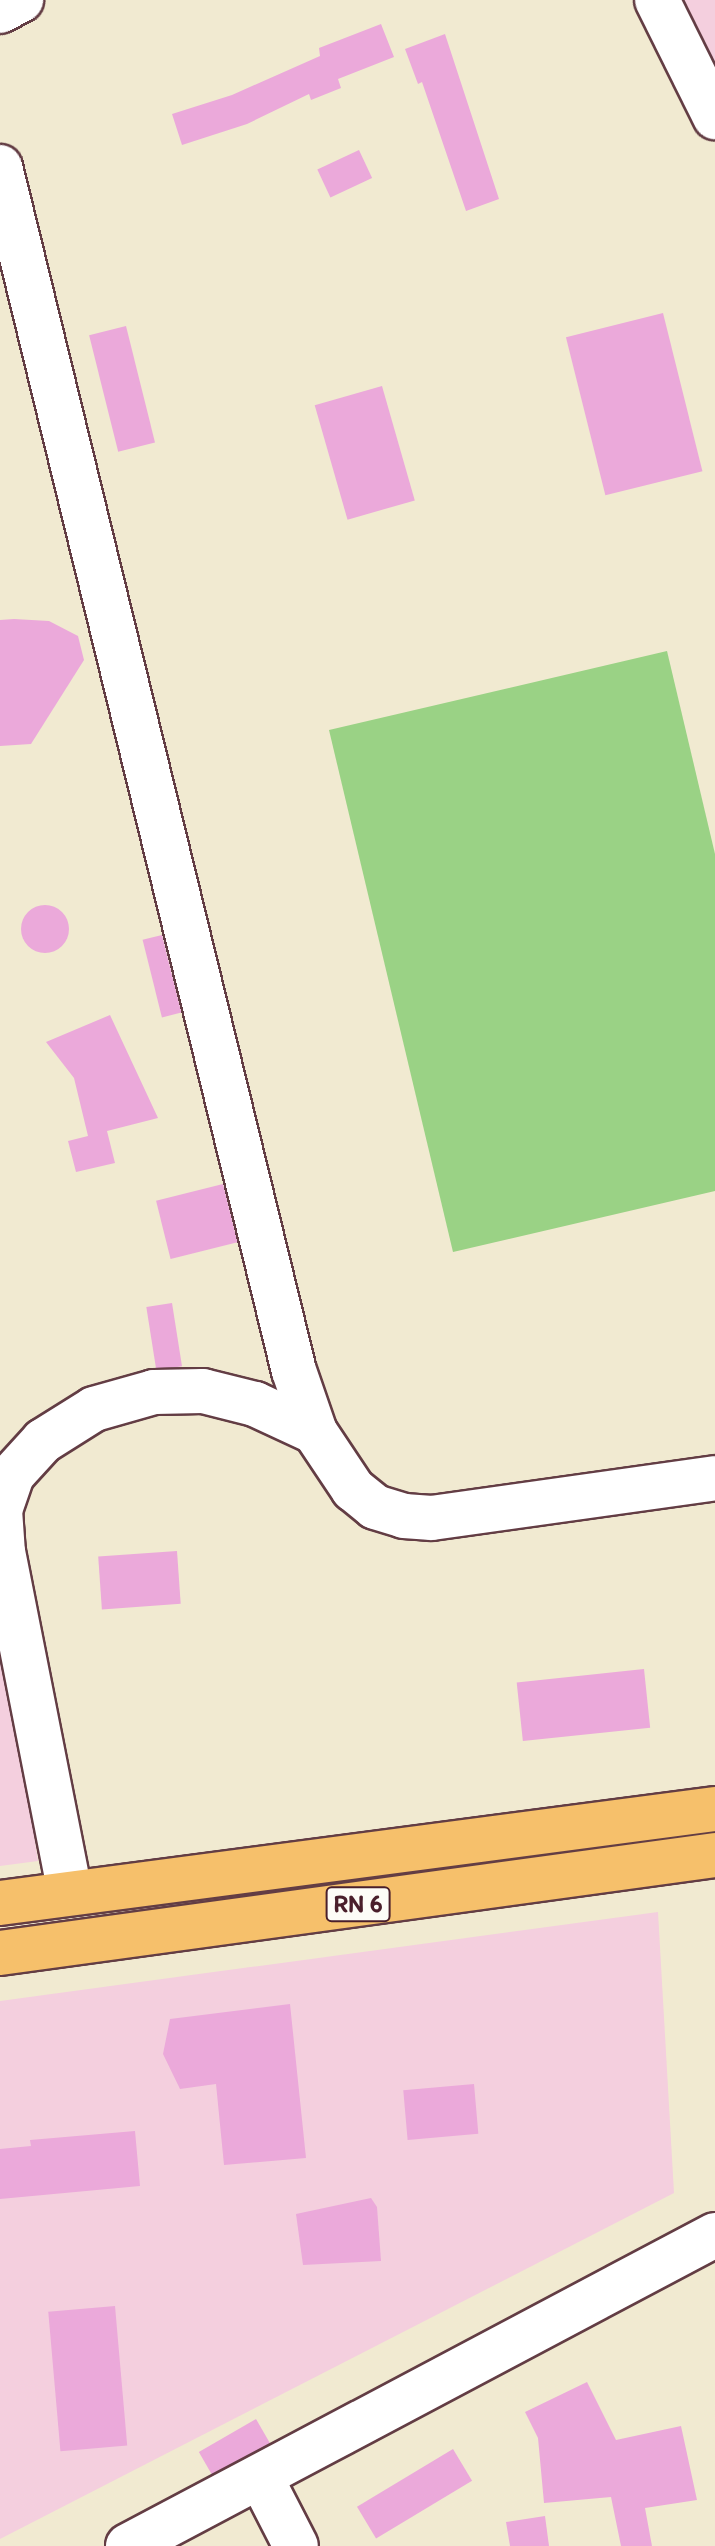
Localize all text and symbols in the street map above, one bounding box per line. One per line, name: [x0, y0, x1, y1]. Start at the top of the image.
road number: RN 6: [324, 1884, 392, 1924]

